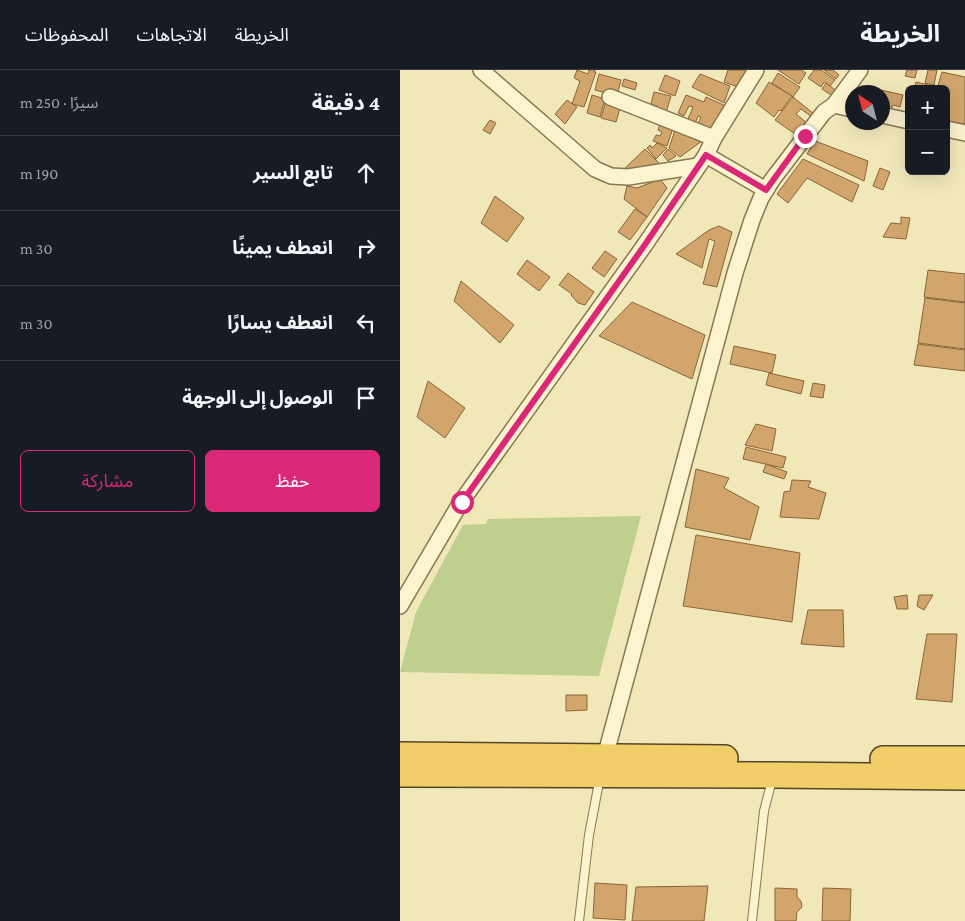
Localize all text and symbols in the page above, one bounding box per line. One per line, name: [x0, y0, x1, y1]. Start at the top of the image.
text: الخريطة: [860, 20, 940, 47]
text: المحفوظات: [25, 25, 109, 45]
text: الاتجاهات: [137, 25, 207, 45]
text: الخريطة: [235, 25, 289, 45]
north arrow: [845, 85, 890, 130]
map controls: [905, 85, 950, 175]
button: +: [905, 85, 950, 130]
text: 4 دقيقة: [312, 91, 380, 115]
text: سيرًا · 250 m: [20, 94, 98, 111]
route end: [794, 125, 817, 148]
button: −: [905, 130, 950, 175]
icon: ahead: [352, 159, 380, 187]
text: تابع السير: [253, 162, 333, 183]
text: 190 m: [20, 165, 58, 182]
icon: right: [352, 234, 380, 262]
text: انعطف يمينًا: [232, 237, 333, 258]
text: 30 m: [20, 240, 53, 257]
icon: left: [352, 309, 380, 337]
text: انعطف يسارًا: [227, 312, 333, 333]
text: 30 m: [20, 315, 53, 332]
icon: arrive: [352, 384, 380, 412]
text: الوصول إلى الوجهة: [182, 387, 333, 408]
button: مشاركة: [20, 450, 195, 512]
button: حفظ: [205, 450, 380, 512]
route start: [451, 491, 474, 514]

